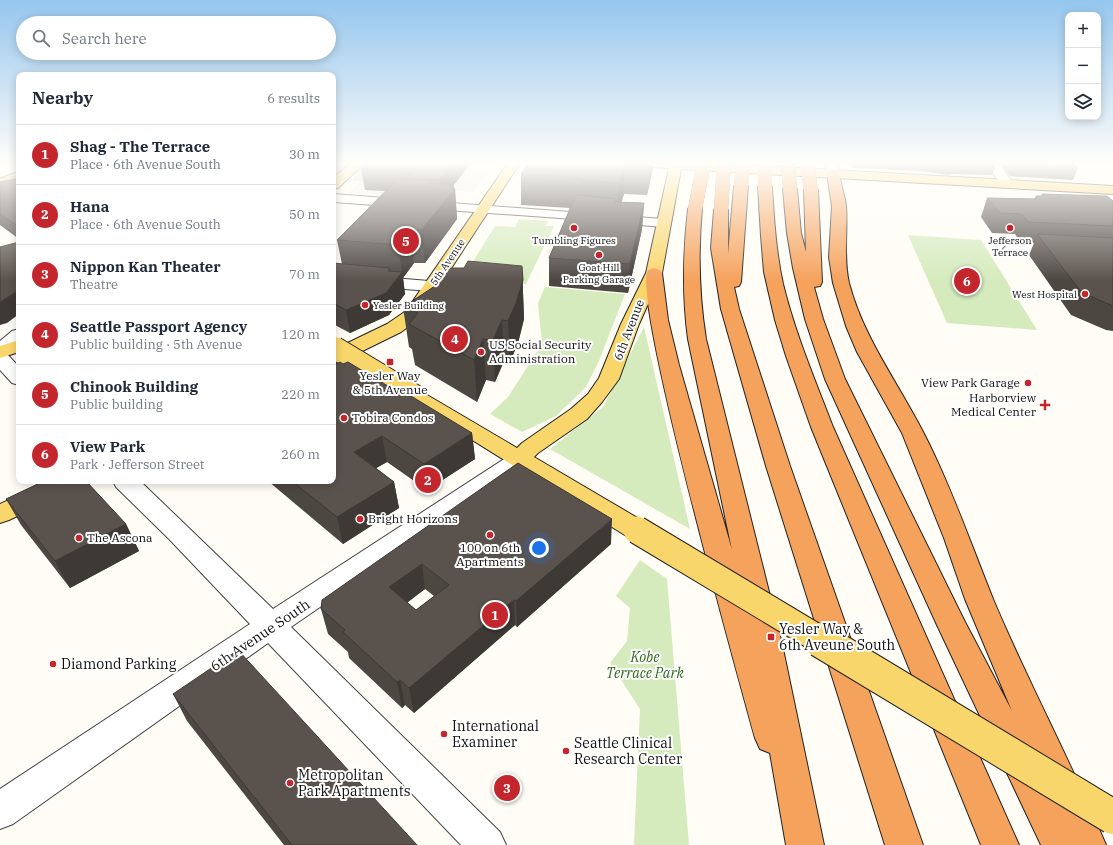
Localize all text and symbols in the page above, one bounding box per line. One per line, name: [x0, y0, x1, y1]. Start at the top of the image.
map controls: [1065, 12, 1101, 120]
button: +: [1065, 12, 1101, 48]
search box: [16, 16, 336, 60]
icon: search: [30, 27, 52, 49]
text: Search here: [62, 29, 147, 48]
button: −: [1065, 48, 1101, 84]
button: layers: [1065, 84, 1101, 120]
text: Nearby: [32, 87, 93, 109]
text: 6 results: [267, 90, 320, 107]
text: Shag - The Terrace: [70, 137, 210, 156]
text: 1: [41, 146, 49, 163]
text: 30 m: [289, 146, 320, 163]
text: Place · 6th Avenue South: [70, 156, 221, 173]
text: Hana: [70, 197, 109, 216]
text: 2: [41, 206, 49, 223]
text: 50 m: [289, 206, 320, 223]
text: Place · 6th Avenue South: [70, 216, 221, 233]
marker: Tumbling Figures: [569, 223, 579, 233]
marker: Jefferson Terrace: [1005, 223, 1015, 233]
pin: 5: [393, 226, 419, 256]
place label: Tumbling Figures: [532, 234, 616, 247]
place label: Jefferson Terrace: [988, 234, 1032, 259]
street label: 5th Avenue: [427, 237, 468, 288]
marker: Goat Hill Parking Garage: [594, 250, 604, 260]
text: Nippon Kan Theater: [70, 257, 221, 276]
place label: Goat Hill Parking Garage: [563, 261, 635, 286]
text: 3: [41, 266, 49, 283]
text: 70 m: [289, 266, 320, 283]
pin: 6: [954, 266, 980, 296]
text: Theatre: [70, 276, 118, 293]
place label: West Hospital: [1012, 288, 1077, 301]
marker: West Hospital: [1080, 289, 1090, 299]
street label: 6th Avenue: [610, 297, 647, 362]
place label: Yesler Building: [373, 299, 445, 312]
marker: Yesler Building: [360, 300, 370, 310]
text: Seattle Passport Agency: [70, 317, 247, 336]
pin: 4: [442, 324, 468, 354]
text: 4: [41, 326, 49, 343]
text: 120 m: [281, 326, 320, 343]
text: Public building · 5th Avenue: [70, 336, 242, 353]
place label: US Social Security Administration: [489, 337, 592, 366]
marker: US Social Security Administration: [476, 347, 486, 357]
marker: Yesler Way & 5th Avenue: [385, 357, 395, 367]
place label: Yesler Way & 5th Avenue: [352, 368, 428, 397]
place label: View Park Garage: [921, 375, 1020, 390]
text: Chinook Building: [70, 377, 198, 396]
marker: View Park Garage: [1023, 378, 1033, 388]
text: 5: [41, 386, 49, 403]
text: 220 m: [281, 386, 320, 403]
place label: Harborview Medical Center: [951, 390, 1037, 419]
text: Public building: [70, 396, 163, 413]
marker: Harborview Medical Center: [1039, 399, 1051, 411]
place label: Tobira Condos: [352, 410, 434, 425]
marker: Tobira Condos: [339, 413, 349, 423]
text: View Park: [70, 437, 145, 456]
text: 6: [41, 446, 49, 463]
text: 260 m: [281, 446, 320, 463]
text: Park · Jefferson Street: [70, 456, 204, 473]
pin: 2: [415, 465, 441, 495]
place label: Bright Horizons: [368, 511, 458, 526]
marker: Bright Horizons: [355, 514, 365, 524]
place label: The Ascona: [87, 530, 153, 545]
marker: 100 on 6th Apartments: [485, 530, 495, 540]
marker: The Ascona: [74, 533, 84, 543]
your location: [529, 538, 549, 558]
place label: 100 on 6th Apartments: [456, 540, 524, 569]
street label: 6th Avenue South: [207, 595, 313, 675]
pin: 1: [482, 600, 508, 630]
place label: Yesler Way & 6th Aveune South: [779, 620, 896, 654]
marker: Yesler Way & 6th Aveune South: [766, 632, 776, 642]
park label: Kobe Terrace Park: [606, 648, 685, 682]
place label: Diamond Parking: [61, 655, 177, 673]
marker: Diamond Parking: [48, 659, 58, 669]
place label: International Examiner: [452, 717, 539, 751]
marker: International Examiner: [439, 729, 449, 739]
place label: Seattle Clinical Research Center: [574, 734, 683, 768]
marker: Seattle Clinical Research Center: [561, 746, 571, 756]
place label: Metropolitan Park Apartments: [298, 766, 411, 800]
pin: 3: [494, 773, 520, 803]
marker: Metropolitan Park Apartments: [285, 778, 295, 788]

